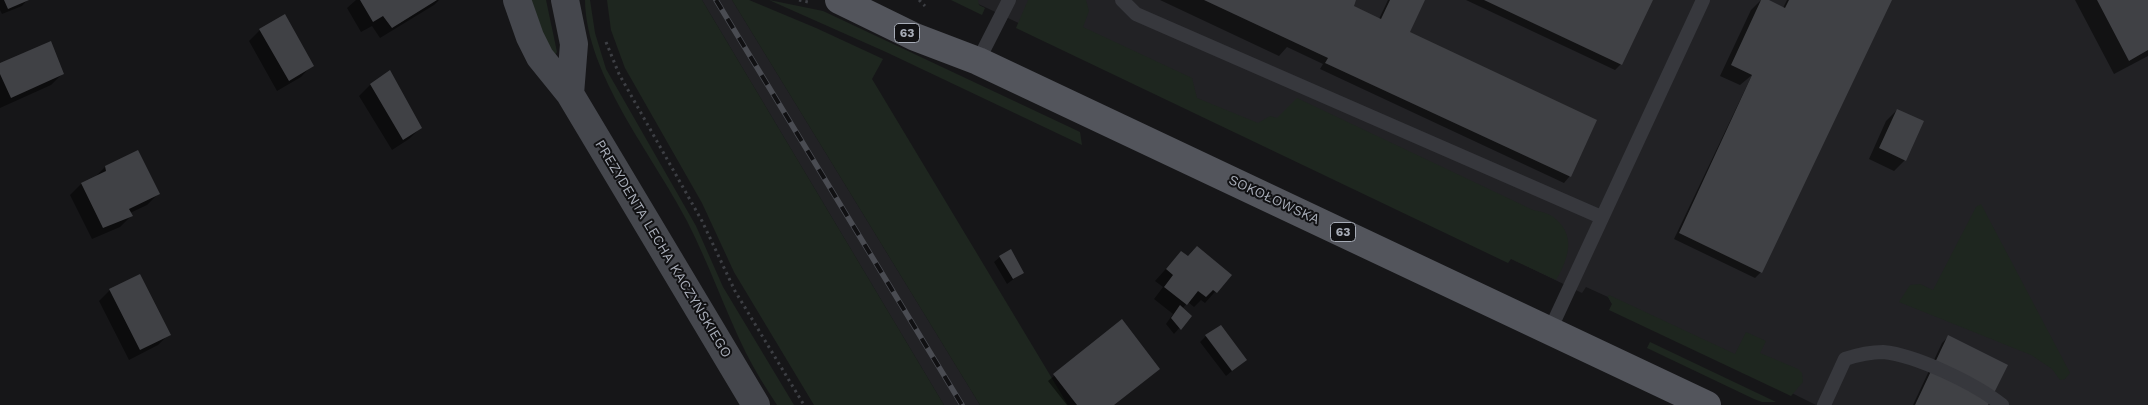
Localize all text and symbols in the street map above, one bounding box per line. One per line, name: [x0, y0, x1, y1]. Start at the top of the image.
road number: 63: [894, 23, 920, 42]
street label: PREZYDENTA LECHA KACZYŃSKIEGO: [591, 137, 735, 361]
street label: SOKOŁOWSKA: [1226, 172, 1322, 228]
road number: 63: [1330, 222, 1356, 242]

